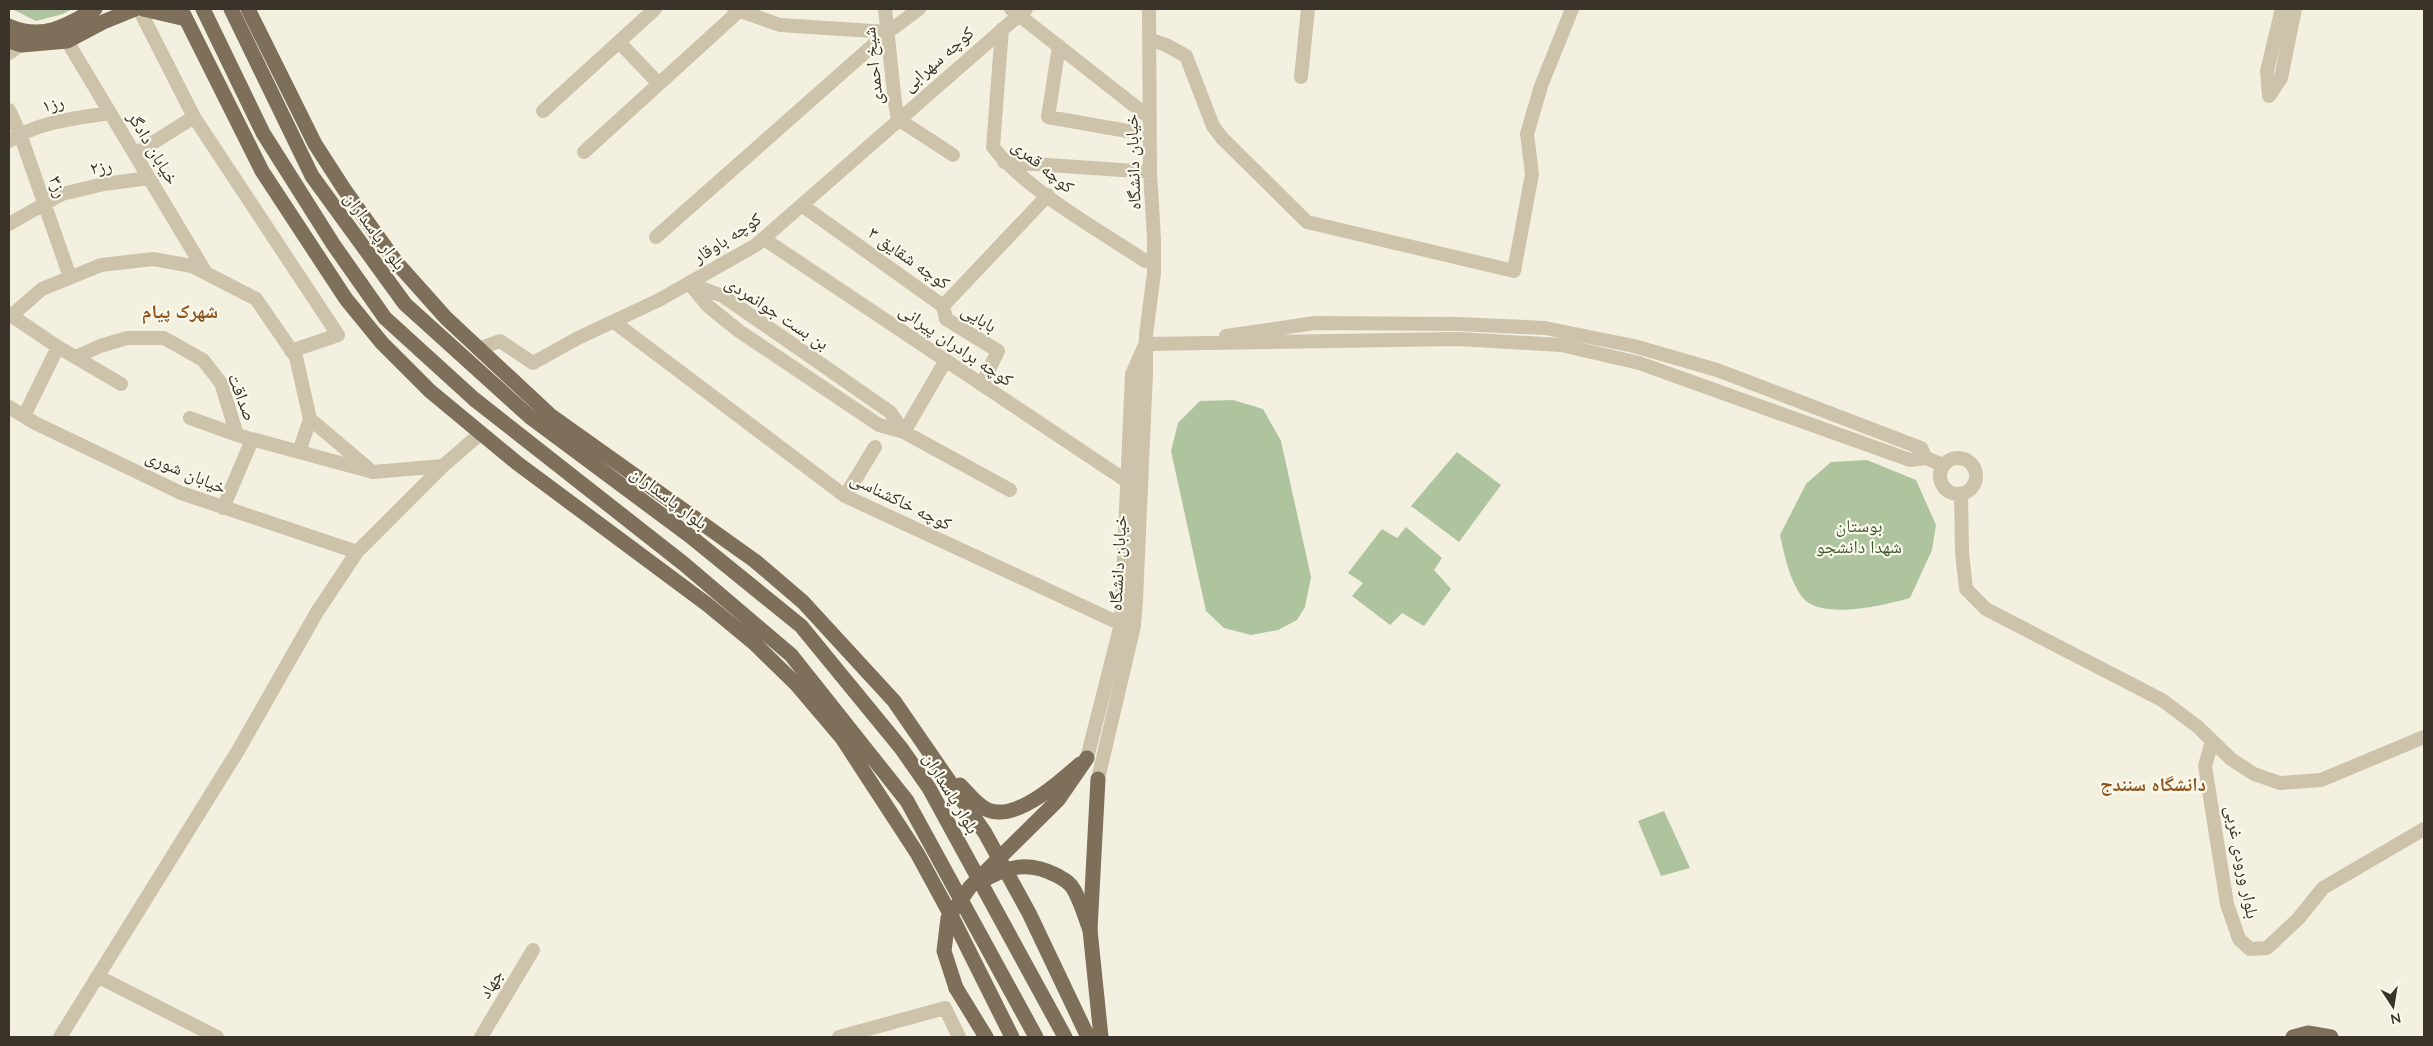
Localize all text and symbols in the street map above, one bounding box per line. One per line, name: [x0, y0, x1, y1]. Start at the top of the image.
street label: کوچه سهرابی: [897, 21, 979, 96]
street label: شیخ احمدی: [857, 26, 889, 106]
street label: رز۱: [39, 90, 66, 117]
street label: خیابان دادگر: [122, 106, 184, 189]
street label: خیابان دانشگاه: [1119, 114, 1146, 211]
street label: کوچه قمری: [1007, 133, 1080, 198]
street label: رز۲: [88, 153, 114, 180]
street label: رز۳: [44, 173, 73, 201]
street label: بلوار پاسداران: [339, 187, 412, 274]
street label: کوچه باوقار: [687, 207, 766, 269]
street label: کوچه شقایق ۳: [864, 221, 955, 294]
street label: بن بست جوانمردی: [721, 270, 834, 355]
street label: کوچه برادران پیرانی: [895, 298, 1018, 392]
street label: بابایی: [957, 298, 1001, 337]
district label: شهرک پیام: [142, 299, 218, 325]
street label: صداقت: [223, 370, 262, 424]
street label: خیابان شوری: [142, 444, 230, 499]
street label: بلوار پاسداران: [626, 461, 713, 534]
street label: کوچه خاکشناسی: [847, 466, 956, 535]
street label: خیابان دانشگاه: [1103, 514, 1132, 612]
park label: بوستان شهدا دانشجو: [1816, 514, 1902, 558]
street label: بلوار پاسداران: [918, 748, 985, 838]
district label: دانشگاه سنندج: [2100, 772, 2206, 796]
street label: بلوار ورودی غربی: [2220, 803, 2265, 921]
street label: جهاد: [473, 965, 508, 1003]
north arrow: [2368, 981, 2418, 1031]
text: N: [2389, 1009, 2403, 1029]

